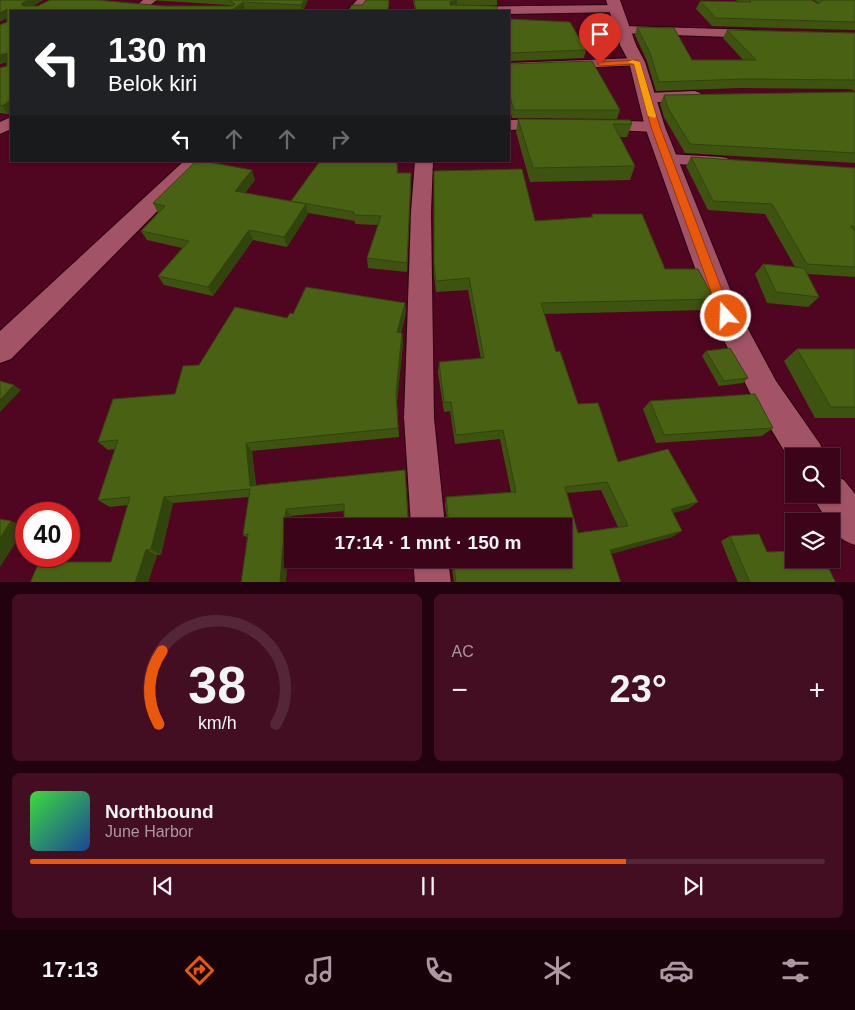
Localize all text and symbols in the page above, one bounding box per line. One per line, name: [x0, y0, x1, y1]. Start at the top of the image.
pin: [579, 13, 621, 64]
icon: arrive: [586, 20, 614, 48]
icon: left: [25, 30, 90, 95]
text: 130 m: [108, 30, 207, 69]
text: Belok kiri: [108, 71, 197, 96]
icon: left: [167, 125, 195, 153]
icon: ahead: [220, 125, 248, 153]
icon: ahead: [273, 125, 301, 153]
icon: right: [326, 125, 354, 153]
position arrow: [699, 289, 751, 341]
map controls: [785, 448, 840, 568]
button: search: [785, 448, 840, 503]
speed limit sign: 40: [15, 502, 80, 567]
button: layers: [785, 513, 840, 568]
text: 17:14 · 1 mnt · 150 m: [335, 532, 521, 553]
text: AC: [452, 643, 474, 660]
text: 38: [188, 656, 246, 714]
text: 23°: [610, 668, 667, 710]
text: −: [452, 674, 468, 705]
text: +: [809, 674, 825, 705]
text: km/h: [197, 713, 236, 733]
text: Northbound: [105, 801, 214, 822]
text: June Harbor: [105, 823, 193, 840]
icon: previous: [149, 872, 177, 900]
icon: pause: [414, 872, 442, 900]
icon: next: [679, 872, 707, 900]
icon: directions: [182, 953, 217, 988]
icon: music: [302, 953, 337, 988]
icon: phone: [421, 953, 456, 988]
icon: climate: [540, 953, 575, 988]
icon: car: [659, 953, 694, 988]
icon: filters: [778, 953, 813, 988]
text: 17:13: [42, 957, 98, 982]

